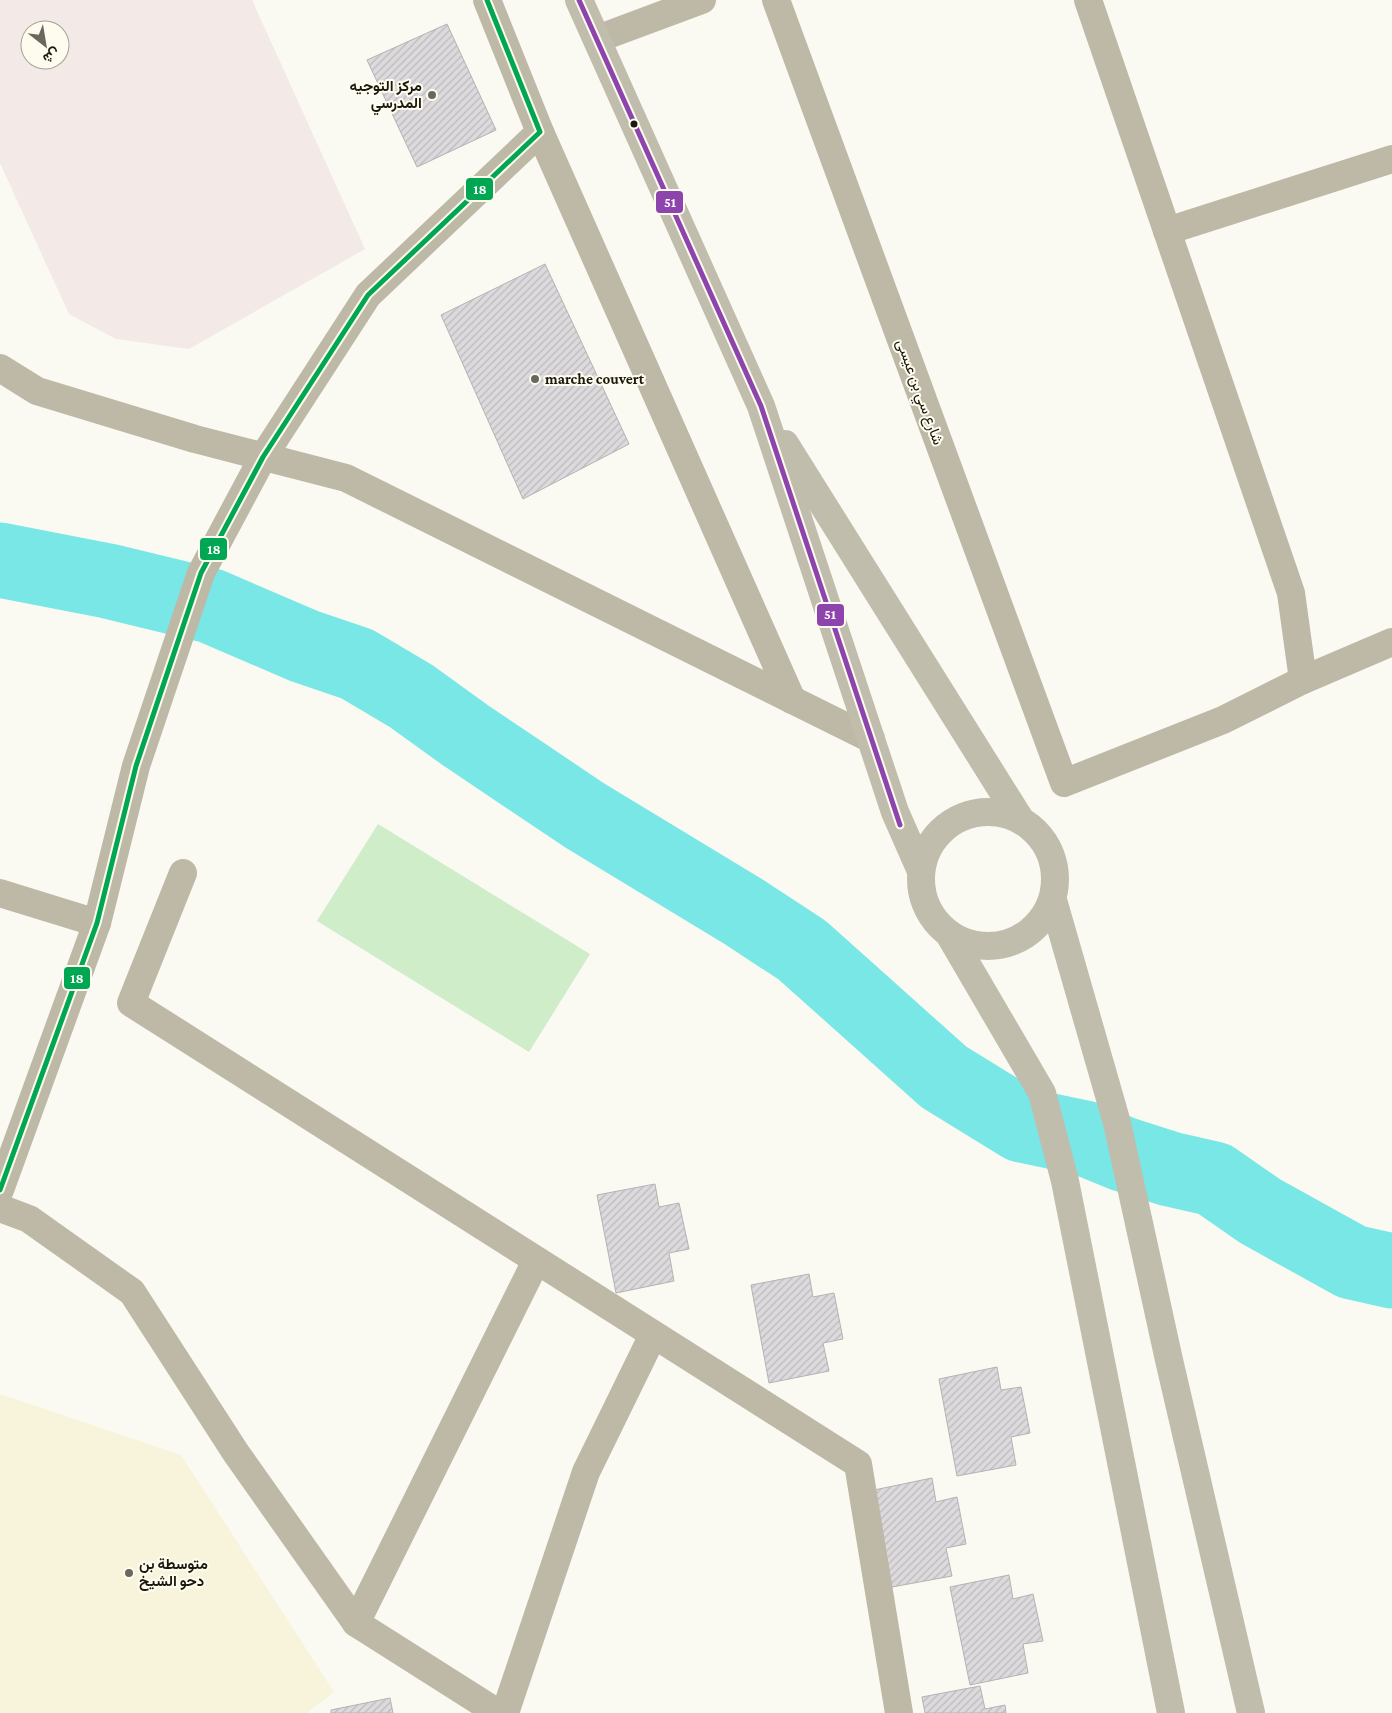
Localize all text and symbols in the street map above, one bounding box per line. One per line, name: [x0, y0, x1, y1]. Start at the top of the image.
north arrow: [20, 20, 70, 70]
text: ش: [40, 44, 63, 67]
place label: مركز التوجيه المدرسي: [349, 78, 422, 116]
marker: مركز التوجيه المدرسي: [426, 89, 438, 101]
unlabelled marker: [629, 119, 639, 129]
line badge: 18: [465, 177, 494, 201]
text: 18: [473, 181, 487, 197]
line badge: 51: [655, 190, 684, 214]
text: 51: [664, 194, 676, 210]
street label: شارع سي بن عيسى: [889, 337, 947, 449]
place label: marche couvert: [545, 371, 645, 387]
marker: marche couvert: [529, 373, 541, 385]
line badge: 18: [199, 537, 228, 561]
text: 18: [207, 541, 221, 557]
line badge: 51: [816, 603, 845, 627]
text: 51: [824, 606, 836, 622]
line badge: 18: [63, 966, 91, 990]
text: 18: [70, 970, 84, 986]
place label: متوسطة بن دحو الشيخ: [139, 1556, 208, 1591]
marker: متوسطة بن دحو الشيخ: [123, 1567, 135, 1579]

